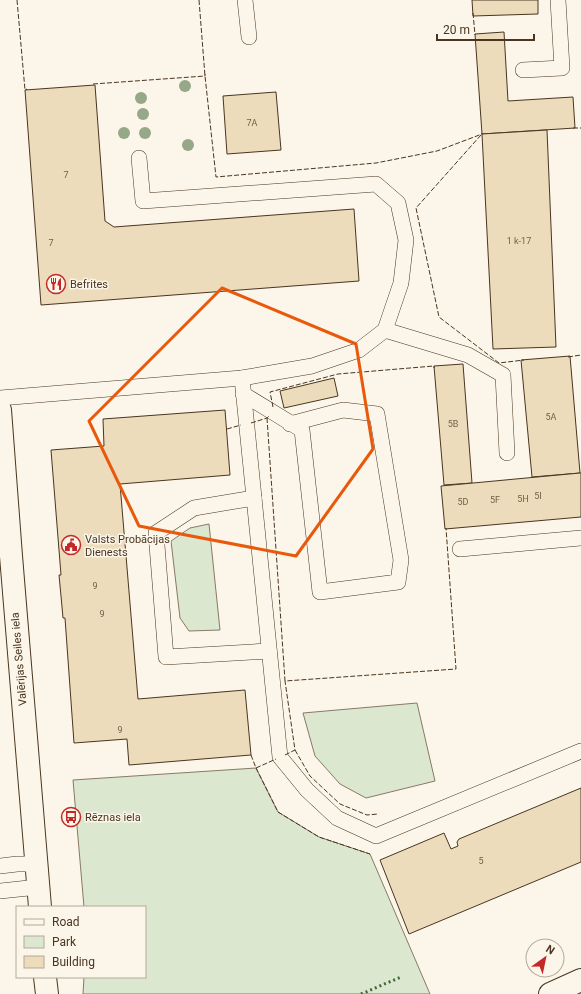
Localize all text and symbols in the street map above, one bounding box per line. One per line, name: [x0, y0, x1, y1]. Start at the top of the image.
scale bar: [437, 16, 534, 42]
text: 20 m: [443, 23, 470, 37]
house number: 7A: [247, 118, 258, 128]
house number: 7: [63, 170, 69, 180]
house number: 1 k-17: [507, 236, 531, 246]
house number: 7: [48, 238, 54, 248]
restaurant icon: Befrites: [45, 273, 67, 295]
place label: Befrites: [70, 278, 108, 291]
house number: 5A: [546, 412, 557, 422]
house number: 5B: [448, 419, 459, 429]
house number: 5I: [534, 491, 542, 501]
house number: 5H: [517, 494, 529, 504]
house number: 5F: [490, 495, 500, 505]
house number: 5D: [458, 497, 469, 507]
place label: Valsts Probācijas Dienests: [85, 533, 170, 559]
public building icon: Valsts Probācijas Dienests: [60, 534, 82, 556]
house number: 9: [92, 581, 98, 591]
house number: 9: [99, 609, 105, 619]
street label: Valērijas Seiles iela: [8, 612, 30, 706]
house number: 9: [117, 725, 123, 735]
bus stop icon: Rēznas iela: [60, 806, 82, 828]
place label: Rēznas iela: [85, 811, 141, 824]
house number: 5: [478, 856, 484, 866]
legend: [16, 906, 146, 978]
text: Road: [52, 915, 80, 929]
text: Park: [52, 935, 77, 949]
north arrow: [525, 938, 565, 978]
text: N: [543, 942, 557, 958]
text: Building: [52, 955, 95, 969]

